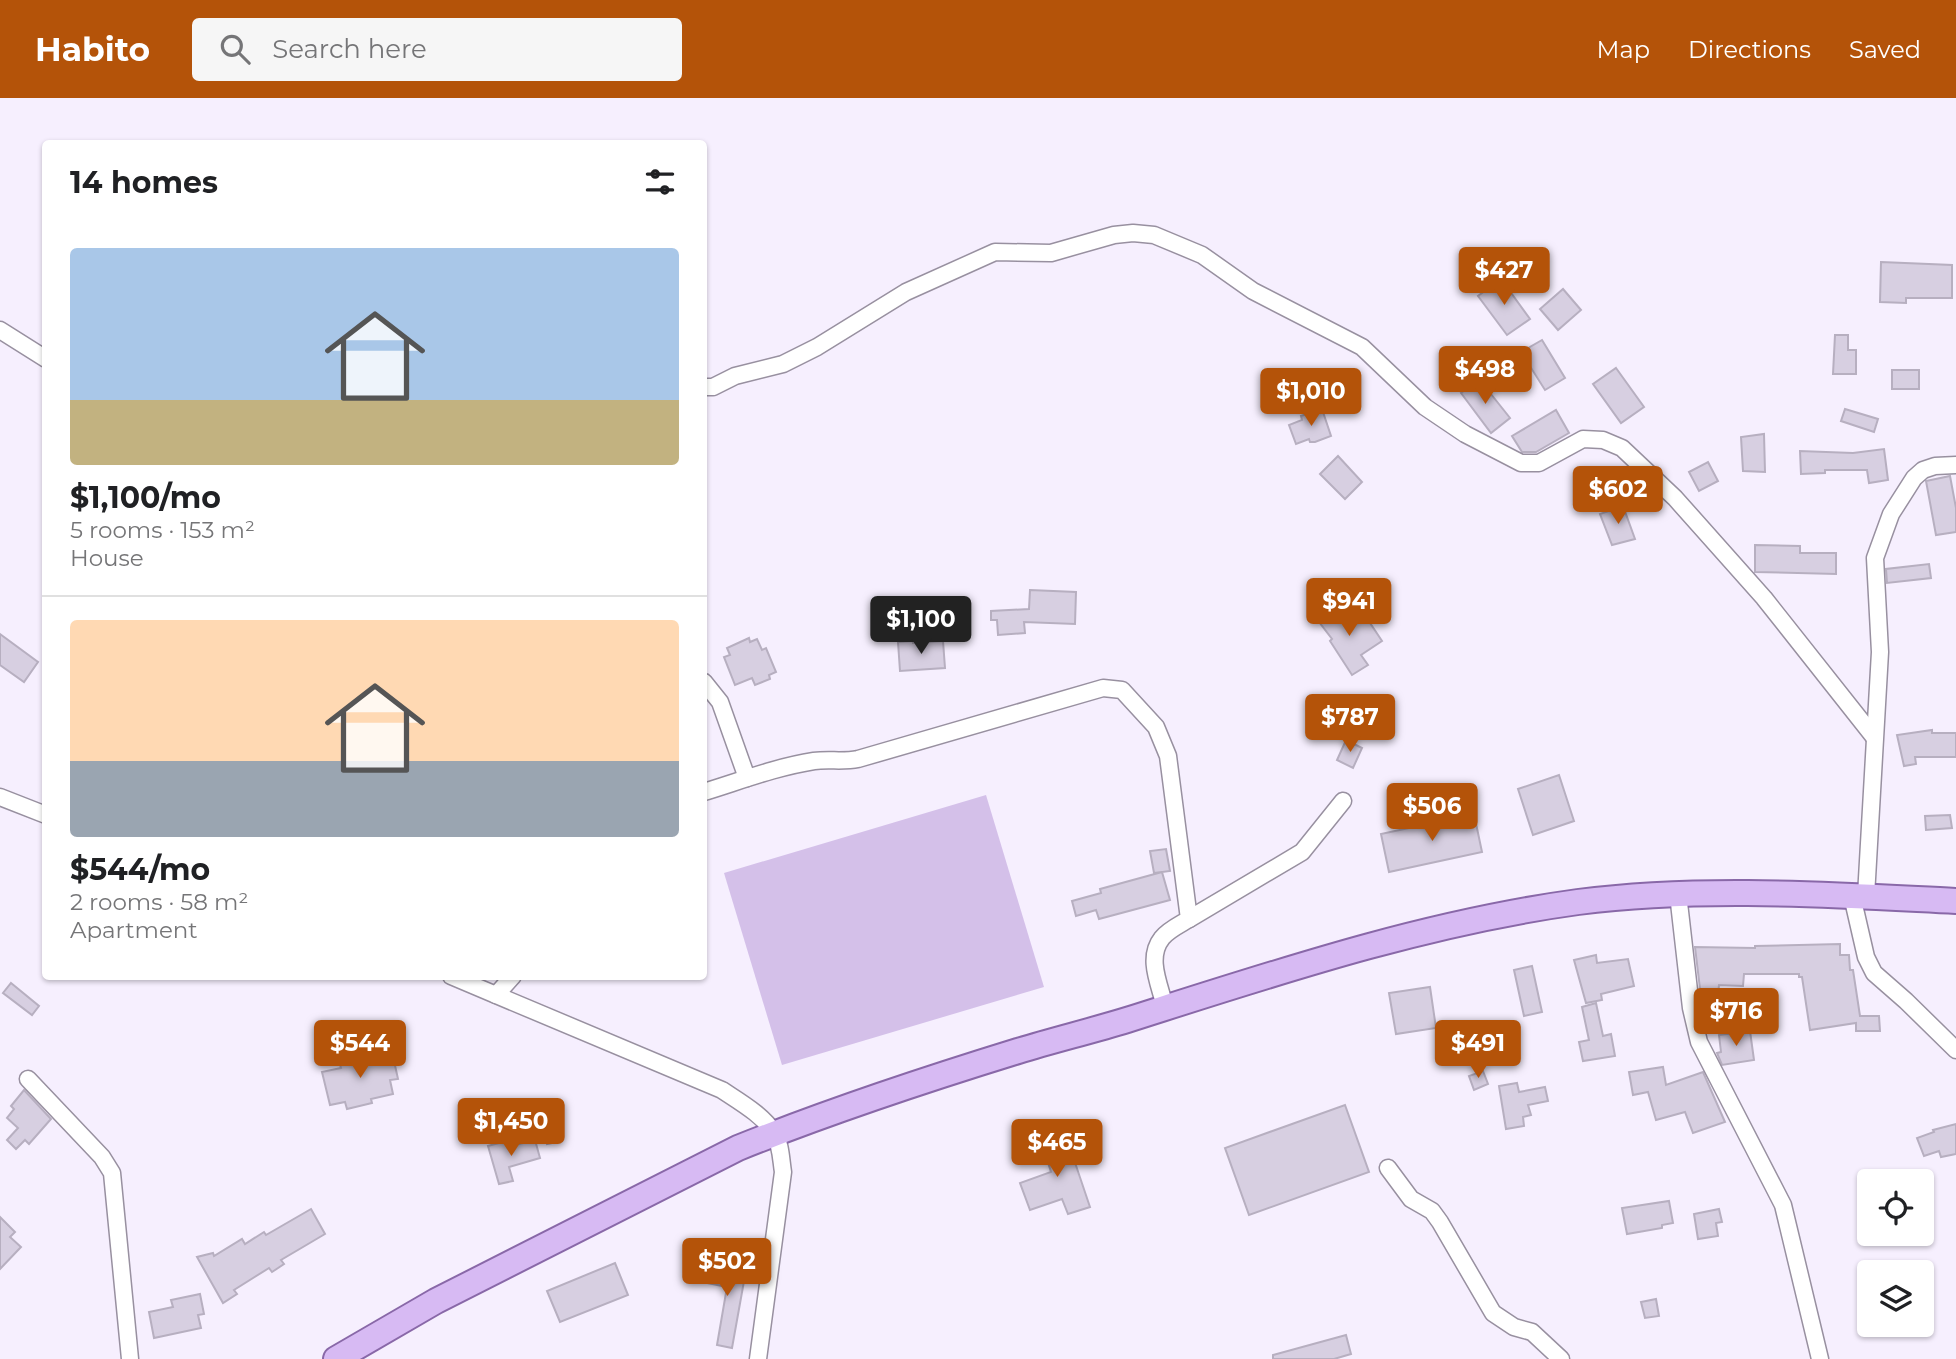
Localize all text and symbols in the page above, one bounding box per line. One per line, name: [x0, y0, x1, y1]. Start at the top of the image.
search box: [192, 18, 682, 81]
text: Habito: [35, 29, 150, 69]
icon: search: [216, 30, 254, 68]
text: Search here: [272, 33, 427, 65]
text: Map: [1597, 35, 1650, 64]
text: Directions: [1688, 35, 1811, 64]
text: Saved: [1849, 35, 1921, 64]
icon: filters: [641, 163, 679, 201]
text: 14 homes: [70, 164, 218, 201]
pin: $427: [1463, 248, 1545, 307]
text: $427: [1475, 256, 1533, 284]
icon: home: [312, 293, 438, 419]
pin: $498: [1444, 346, 1526, 406]
text: $498: [1455, 355, 1515, 383]
pin: $1,010: [1254, 368, 1368, 428]
text: $1,010: [1276, 377, 1346, 405]
pin: $602: [1577, 466, 1659, 526]
text: $602: [1589, 475, 1647, 503]
text: $1,100/mo: [70, 479, 221, 516]
text: 5 rooms · 153 m²: [70, 516, 255, 544]
text: House: [70, 544, 144, 572]
pin: $941: [1308, 578, 1390, 638]
text: $941: [1322, 587, 1376, 615]
pin: $1,100: [864, 596, 978, 656]
text: $1,100: [886, 605, 956, 633]
icon: home: [312, 665, 438, 791]
pin: $787: [1309, 694, 1391, 754]
text: $787: [1321, 703, 1379, 731]
pin: $506: [1391, 784, 1473, 843]
text: $506: [1403, 792, 1461, 820]
text: $544/mo: [70, 851, 210, 888]
text: 2 rooms · 58 m²: [70, 888, 248, 916]
text: Apartment: [70, 916, 198, 944]
pin: $716: [1695, 988, 1777, 1048]
text: $716: [1710, 997, 1762, 1025]
pin: $544: [319, 1020, 401, 1080]
pin: $491: [1437, 1020, 1519, 1080]
text: $544: [330, 1029, 390, 1057]
text: $491: [1451, 1029, 1505, 1057]
pin: $1,450: [454, 1098, 568, 1158]
text: $1,450: [474, 1107, 548, 1135]
pin: $465: [1016, 1119, 1098, 1179]
text: $465: [1027, 1128, 1087, 1156]
map controls: [1857, 1169, 1934, 1337]
button: locate: [1857, 1169, 1934, 1246]
pin: $502: [686, 1238, 768, 1298]
text: $502: [698, 1247, 756, 1275]
button: layers: [1857, 1260, 1934, 1337]

